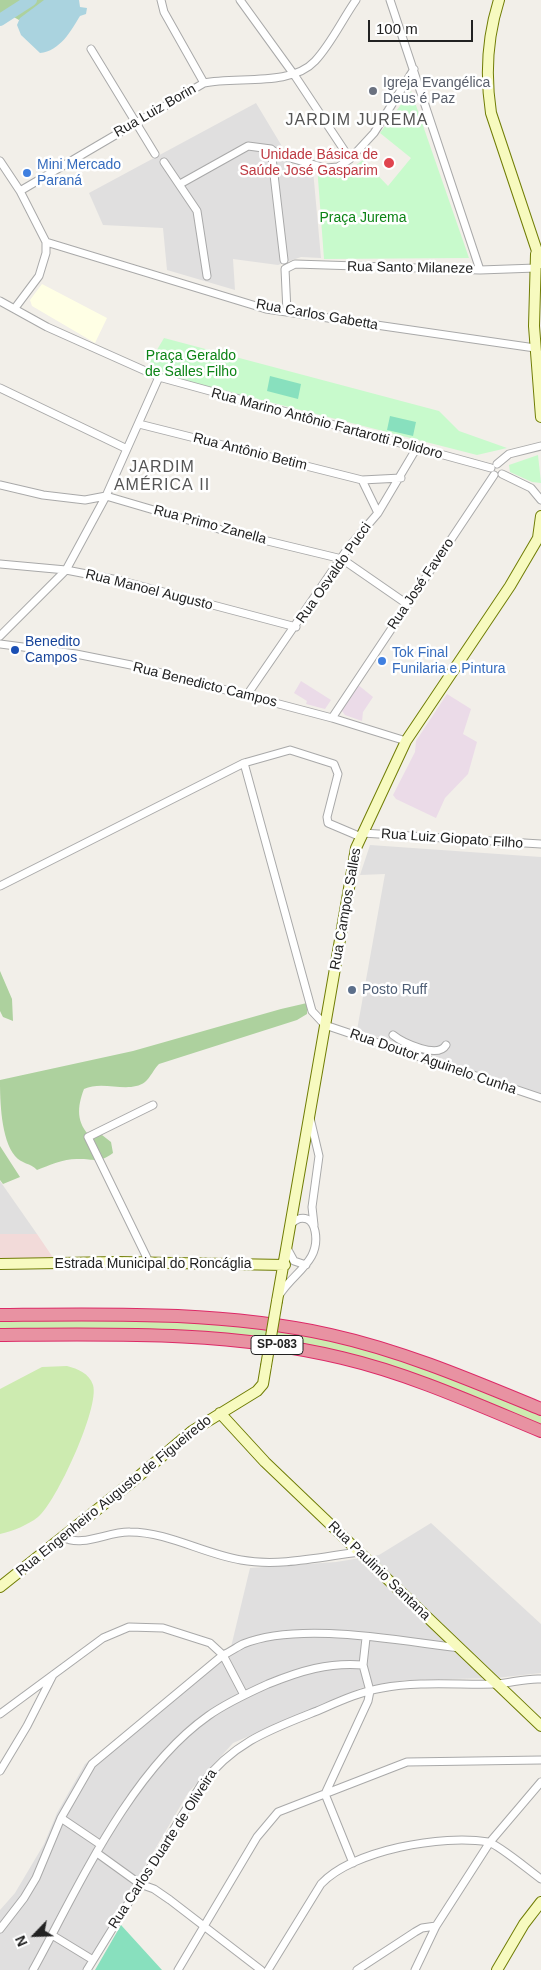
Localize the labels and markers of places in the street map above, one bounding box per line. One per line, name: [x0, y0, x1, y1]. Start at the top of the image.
place label: Igreja Evangélica Deus é Paz: [383, 75, 490, 108]
marker: Igreja Evangélica Deus é Paz: [367, 85, 379, 97]
place label: Unidade Básica de Saúde José Gasparim: [239, 147, 378, 180]
marker: Unidade Básica de Saúde José Gasparim: [382, 156, 396, 170]
place label: Mini Mercado Paraná: [37, 157, 121, 190]
marker: Mini Mercado Paraná: [21, 167, 33, 179]
place label: Benedito Campos: [25, 634, 80, 666]
marker: Benedito Campos: [9, 644, 21, 656]
place label: Tok Final Funilaria e Pintura: [392, 645, 506, 678]
marker: Tok Final Funilaria e Pintura: [376, 655, 388, 667]
place label: Posto Ruff: [362, 982, 427, 998]
marker: Posto Ruff: [346, 984, 358, 996]

